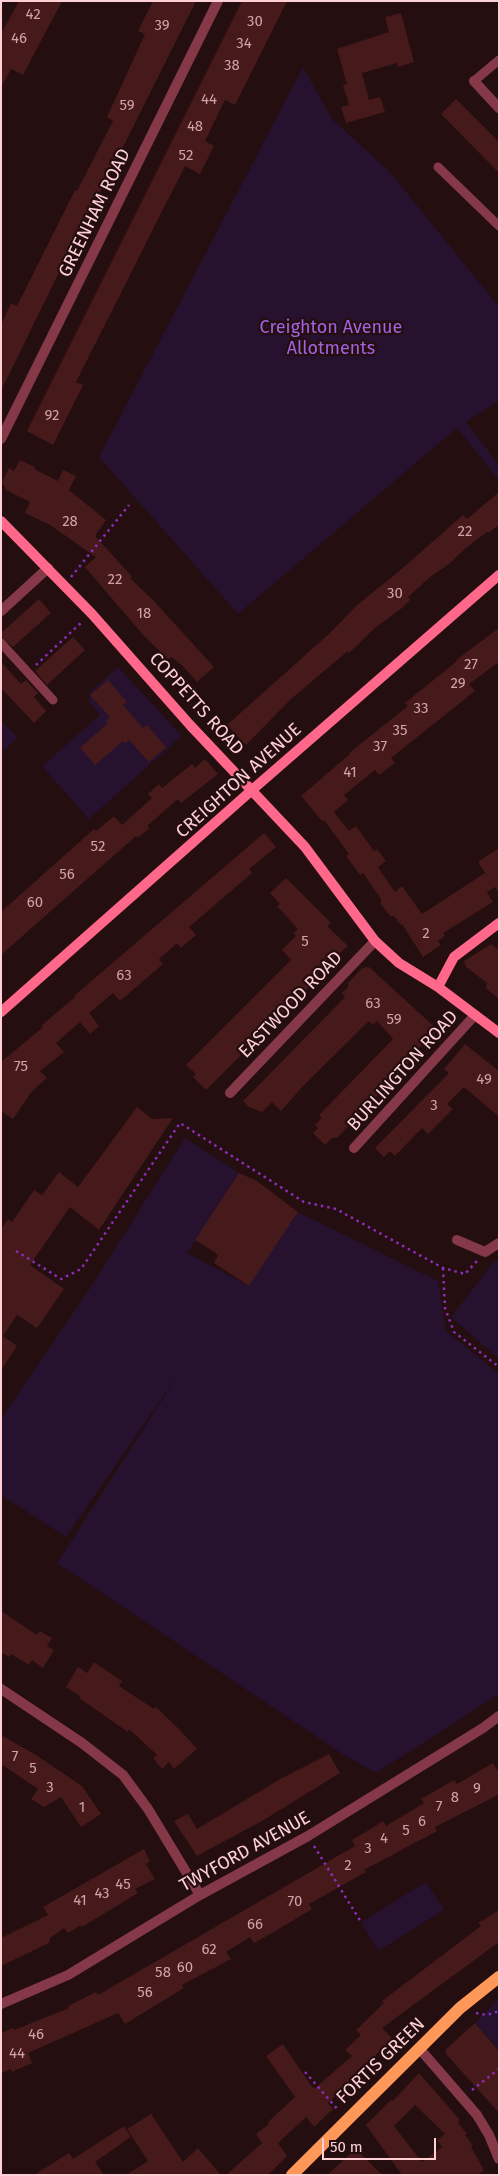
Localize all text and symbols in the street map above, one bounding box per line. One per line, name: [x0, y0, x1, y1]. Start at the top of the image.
house number: 42: [25, 6, 41, 24]
house number: 30: [247, 13, 263, 31]
house number: 39: [154, 17, 170, 35]
house number: 46: [11, 30, 27, 48]
house number: 34: [236, 35, 252, 53]
house number: 38: [224, 57, 240, 75]
house number: 44: [201, 91, 217, 109]
house number: 59: [119, 97, 135, 115]
house number: 48: [187, 118, 203, 136]
street label: GREENHAM ROAD: [55, 145, 135, 281]
house number: 52: [179, 147, 193, 165]
park label: Creighton Avenue Allotments: [260, 317, 402, 359]
house number: 92: [45, 407, 59, 425]
house number: 28: [62, 513, 78, 531]
house number: 22: [458, 523, 472, 541]
house number: 22: [108, 571, 122, 589]
house number: 30: [387, 585, 403, 603]
house number: 18: [137, 605, 151, 623]
street label: COPPETTS ROAD: [144, 648, 248, 760]
house number: 27: [464, 656, 478, 674]
house number: 29: [450, 675, 466, 693]
house number: 33: [414, 700, 428, 718]
street label: CREIGHTON AVENUE: [172, 719, 306, 843]
house number: 35: [393, 722, 407, 740]
house number: 37: [373, 738, 387, 756]
house number: 41: [343, 764, 357, 782]
house number: 52: [91, 838, 105, 856]
house number: 56: [59, 866, 75, 884]
house number: 60: [27, 894, 43, 912]
house number: 2: [422, 925, 430, 943]
house number: 5: [301, 933, 309, 951]
street label: EASTWOOD ROAD: [235, 947, 347, 1063]
house number: 63: [116, 967, 132, 985]
house number: 63: [365, 995, 381, 1013]
street label: BURLINGTON ROAD: [343, 1006, 463, 1136]
house number: 59: [386, 1011, 402, 1029]
house number: 75: [14, 1058, 28, 1076]
house number: 49: [476, 1071, 492, 1089]
house number: 3: [430, 1097, 438, 1115]
house number: 7: [12, 1748, 18, 1766]
house number: 5: [29, 1760, 37, 1778]
house number: 3: [46, 1779, 54, 1797]
house number: 9: [473, 1780, 481, 1798]
house number: 8: [451, 1789, 459, 1807]
house number: 7: [436, 1798, 442, 1816]
house number: 1: [79, 1799, 85, 1817]
street label: TWYFORD AVENUE: [176, 1807, 314, 1897]
house number: 6: [418, 1813, 426, 1831]
house number: 5: [402, 1822, 410, 1840]
house number: 4: [380, 1830, 388, 1848]
house number: 3: [364, 1840, 372, 1858]
house number: 2: [344, 1857, 352, 1875]
house number: 45: [115, 1876, 131, 1894]
house number: 43: [94, 1885, 110, 1903]
house number: 41: [73, 1892, 87, 1910]
house number: 70: [288, 1893, 302, 1911]
house number: 66: [247, 1916, 263, 1934]
house number: 62: [201, 1941, 217, 1959]
house number: 60: [177, 1959, 193, 1977]
house number: 58: [155, 1964, 171, 1982]
house number: 56: [137, 1984, 153, 2002]
street label: FORTIS GREEN: [332, 2013, 430, 2109]
house number: 46: [28, 2026, 44, 2044]
house number: 44: [9, 2045, 25, 2063]
scale bar: [325, 2128, 439, 2160]
text: 50 m: [330, 2138, 363, 2156]

